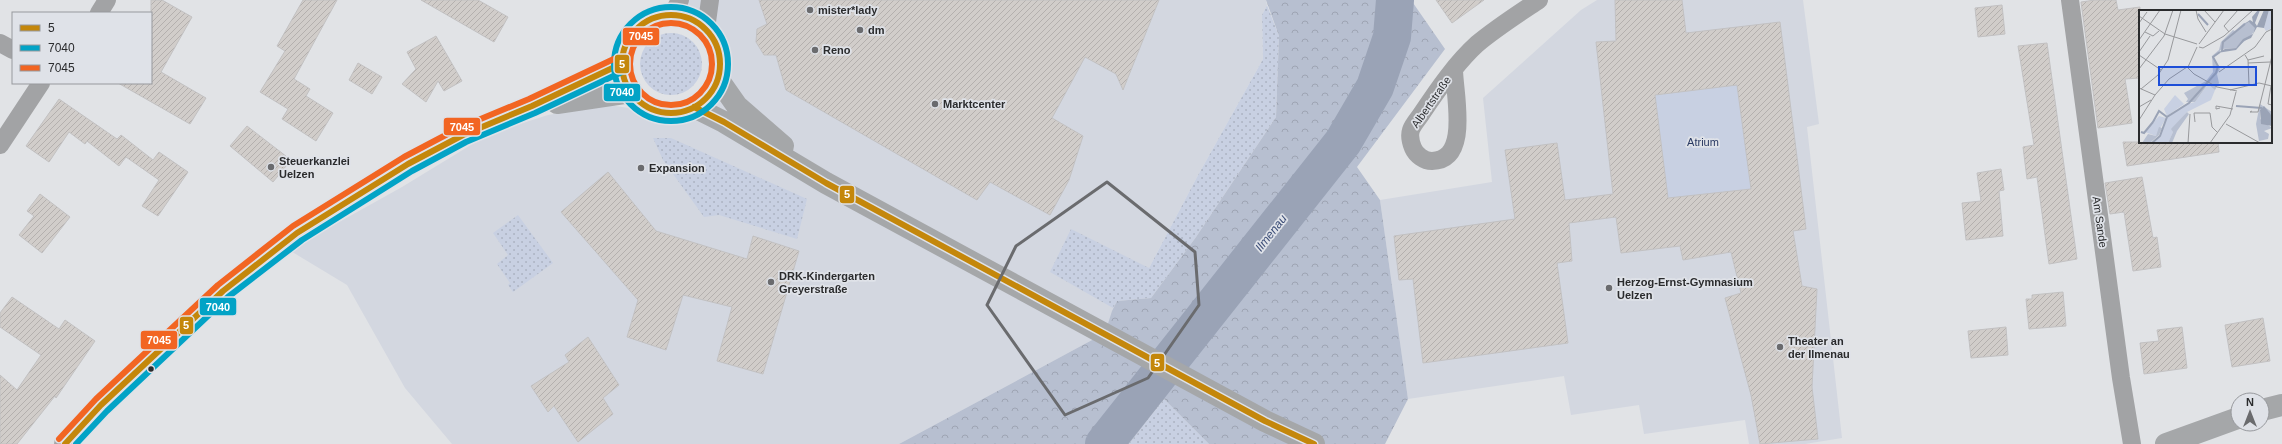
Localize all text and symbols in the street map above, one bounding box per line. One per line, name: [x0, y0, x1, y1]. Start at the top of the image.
place label: mister*lady: [818, 4, 878, 16]
marker: mister*lady: [805, 5, 815, 15]
inset map: [2139, 10, 2272, 143]
legend: [12, 12, 152, 84]
text: 5: [48, 21, 55, 35]
place label: dm: [868, 24, 885, 36]
marker: dm: [855, 25, 865, 35]
line badge: 7045: [622, 27, 660, 46]
text: 7045: [629, 30, 653, 42]
text: 7040: [48, 41, 75, 55]
place label: Reno: [823, 44, 851, 56]
marker: Reno: [810, 45, 820, 55]
line badge: 5: [614, 54, 630, 74]
text: 5: [619, 58, 625, 70]
text: 7045: [48, 61, 75, 75]
street label: Albertstraße: [1409, 74, 1453, 130]
line badge: 7040: [603, 83, 641, 102]
text: 7040: [610, 86, 634, 98]
place label: Marktcenter: [943, 98, 1006, 110]
marker: Marktcenter: [930, 99, 940, 109]
line badge: 7045: [443, 117, 481, 136]
text: 7045: [450, 121, 474, 133]
park label: Atrium: [1687, 136, 1719, 148]
place label: Steuerkanzlei Uelzen: [279, 155, 350, 180]
marker: Steuerkanzlei Uelzen: [266, 162, 276, 172]
place label: Expansion: [649, 162, 705, 174]
marker: Expansion: [636, 163, 646, 173]
line badge: 5: [839, 185, 855, 204]
text: 5: [844, 188, 850, 200]
street label: Am Sande: [2090, 196, 2110, 248]
water label: Ilmenau: [1252, 212, 1290, 254]
place label: DRK-Kindergarten Greyerstraße: [779, 270, 875, 295]
place label: Herzog-Ernst-Gymnasium Uelzen: [1617, 276, 1753, 301]
marker: DRK-Kindergarten Greyerstraße: [766, 277, 776, 287]
marker: Herzog-Ernst-Gymnasium Uelzen: [1604, 283, 1614, 293]
line badge: 7040: [199, 297, 237, 316]
text: 7040: [206, 301, 230, 313]
line badge: 5: [179, 316, 194, 335]
text: 5: [183, 319, 189, 331]
line badge: 7045: [140, 330, 178, 350]
text: 7045: [147, 334, 171, 346]
place label: Theater an der Ilmenau: [1788, 335, 1850, 360]
marker: Theater an der Ilmenau: [1775, 342, 1785, 352]
line badge: 5: [1150, 353, 1165, 372]
text: 5: [1154, 357, 1160, 369]
unlabelled marker: [146, 364, 156, 374]
north arrow: [2230, 392, 2270, 432]
text: N: [2246, 396, 2254, 408]

